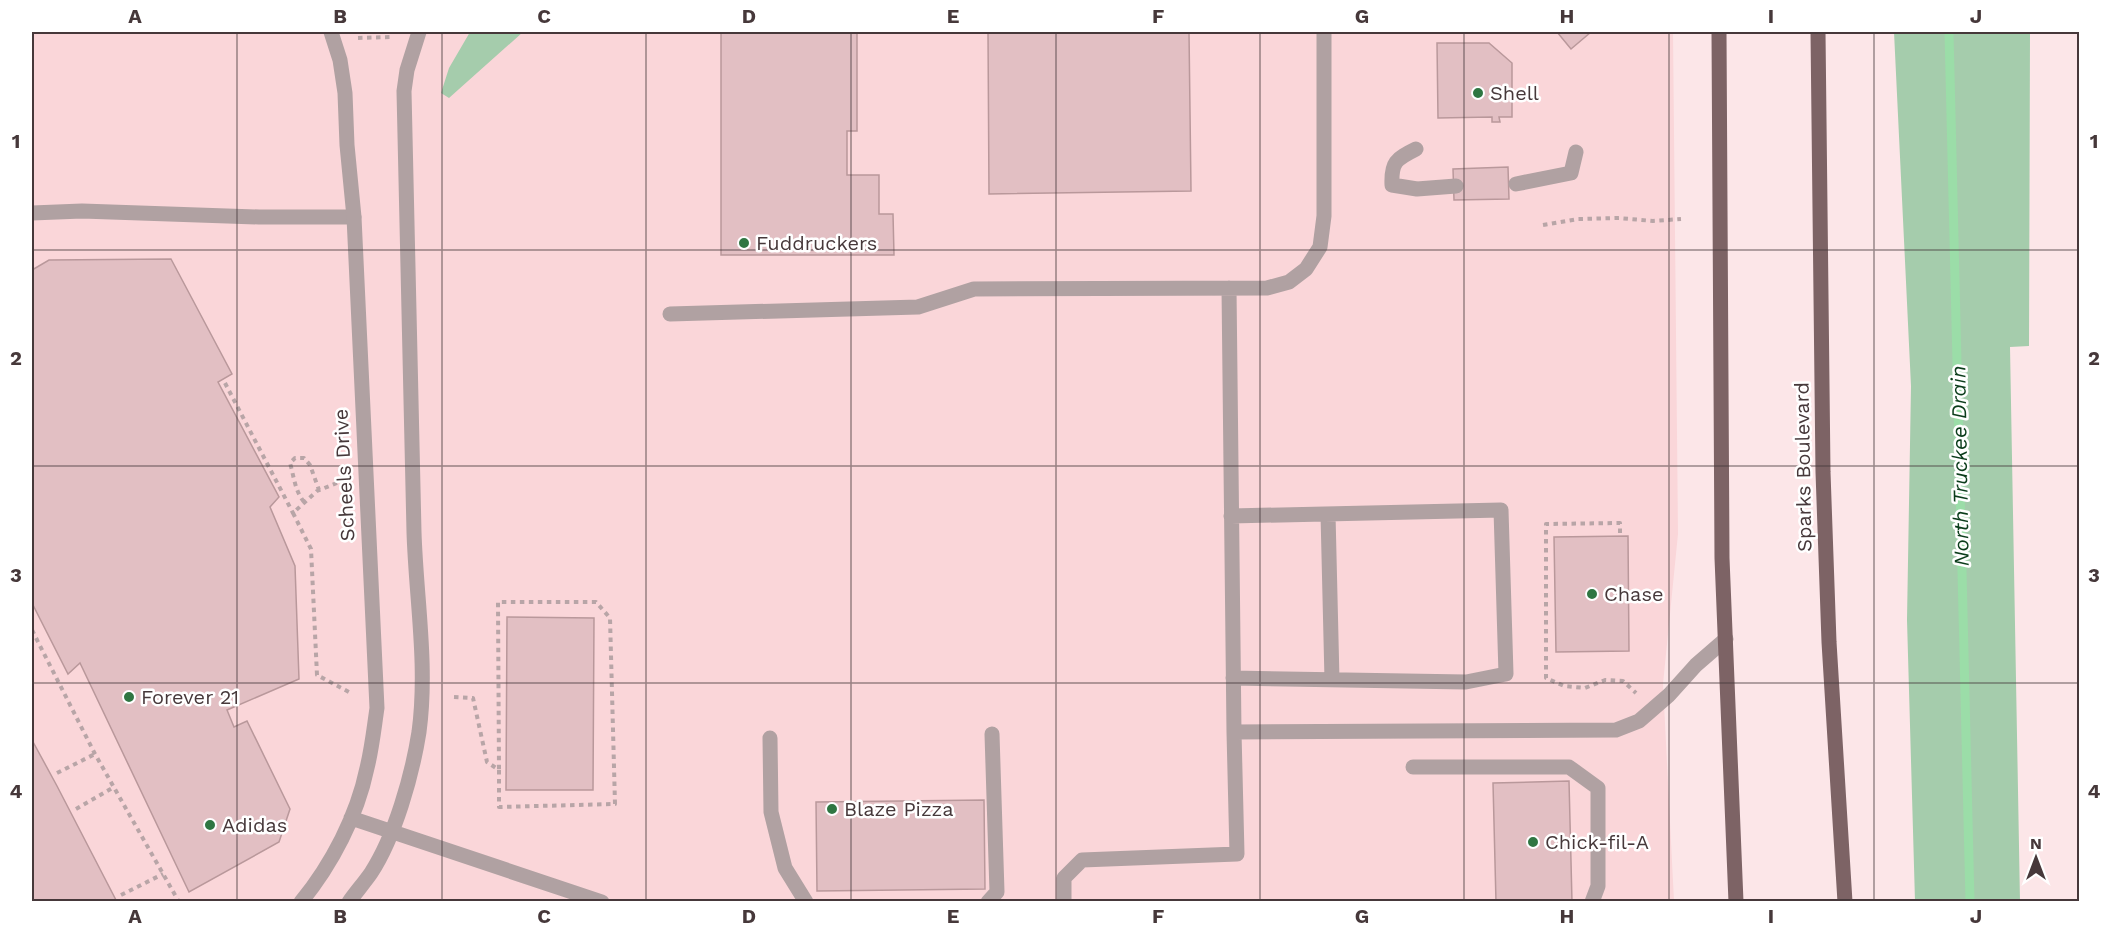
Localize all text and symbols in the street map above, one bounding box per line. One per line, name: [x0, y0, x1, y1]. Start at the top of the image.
text: A: [128, 4, 142, 28]
text: B: [333, 4, 347, 28]
text: C: [537, 4, 551, 28]
text: D: [742, 4, 756, 28]
text: E: [947, 4, 959, 28]
text: F: [1152, 4, 1164, 28]
text: G: [1355, 4, 1369, 28]
text: H: [1560, 4, 1574, 28]
text: I: [1768, 4, 1774, 28]
text: J: [1970, 4, 1982, 28]
place label: Shell: [1490, 81, 1539, 105]
marker: Shell: [1471, 86, 1485, 100]
text: 1: [12, 129, 20, 153]
text: 1: [2090, 129, 2098, 153]
place label: Fuddruckers: [756, 231, 877, 255]
marker: Fuddruckers: [737, 236, 751, 250]
text: 2: [10, 346, 22, 370]
text: 2: [2088, 346, 2100, 370]
water label: North Truckee Drain: [1945, 365, 1974, 567]
street label: Sparks Boulevard: [1790, 382, 1816, 552]
street label: Scheels Drive: [329, 408, 359, 542]
text: 3: [10, 563, 22, 587]
text: 3: [2088, 563, 2100, 587]
place label: Chase: [1604, 582, 1664, 606]
marker: Chase: [1585, 587, 1599, 601]
place label: Forever 21: [141, 685, 239, 709]
marker: Forever 21: [122, 690, 136, 704]
text: 4: [10, 779, 23, 803]
text: 4: [2088, 779, 2101, 803]
place label: Blaze Pizza: [844, 797, 954, 821]
marker: Blaze Pizza: [825, 802, 839, 816]
place label: Adidas: [222, 813, 287, 837]
marker: Adidas: [203, 818, 217, 832]
north arrow: [2006, 828, 2066, 888]
place label: Chick-fil-A: [1545, 830, 1649, 854]
text: N: [2030, 834, 2042, 853]
marker: Chick-fil-A: [1526, 835, 1540, 849]
text: A: [128, 904, 142, 928]
text: B: [333, 904, 347, 928]
text: C: [537, 904, 551, 928]
text: D: [742, 904, 756, 928]
text: E: [947, 904, 959, 928]
text: F: [1152, 904, 1164, 928]
text: G: [1355, 904, 1369, 928]
text: H: [1560, 904, 1574, 928]
text: I: [1768, 904, 1774, 928]
text: J: [1970, 904, 1982, 928]

